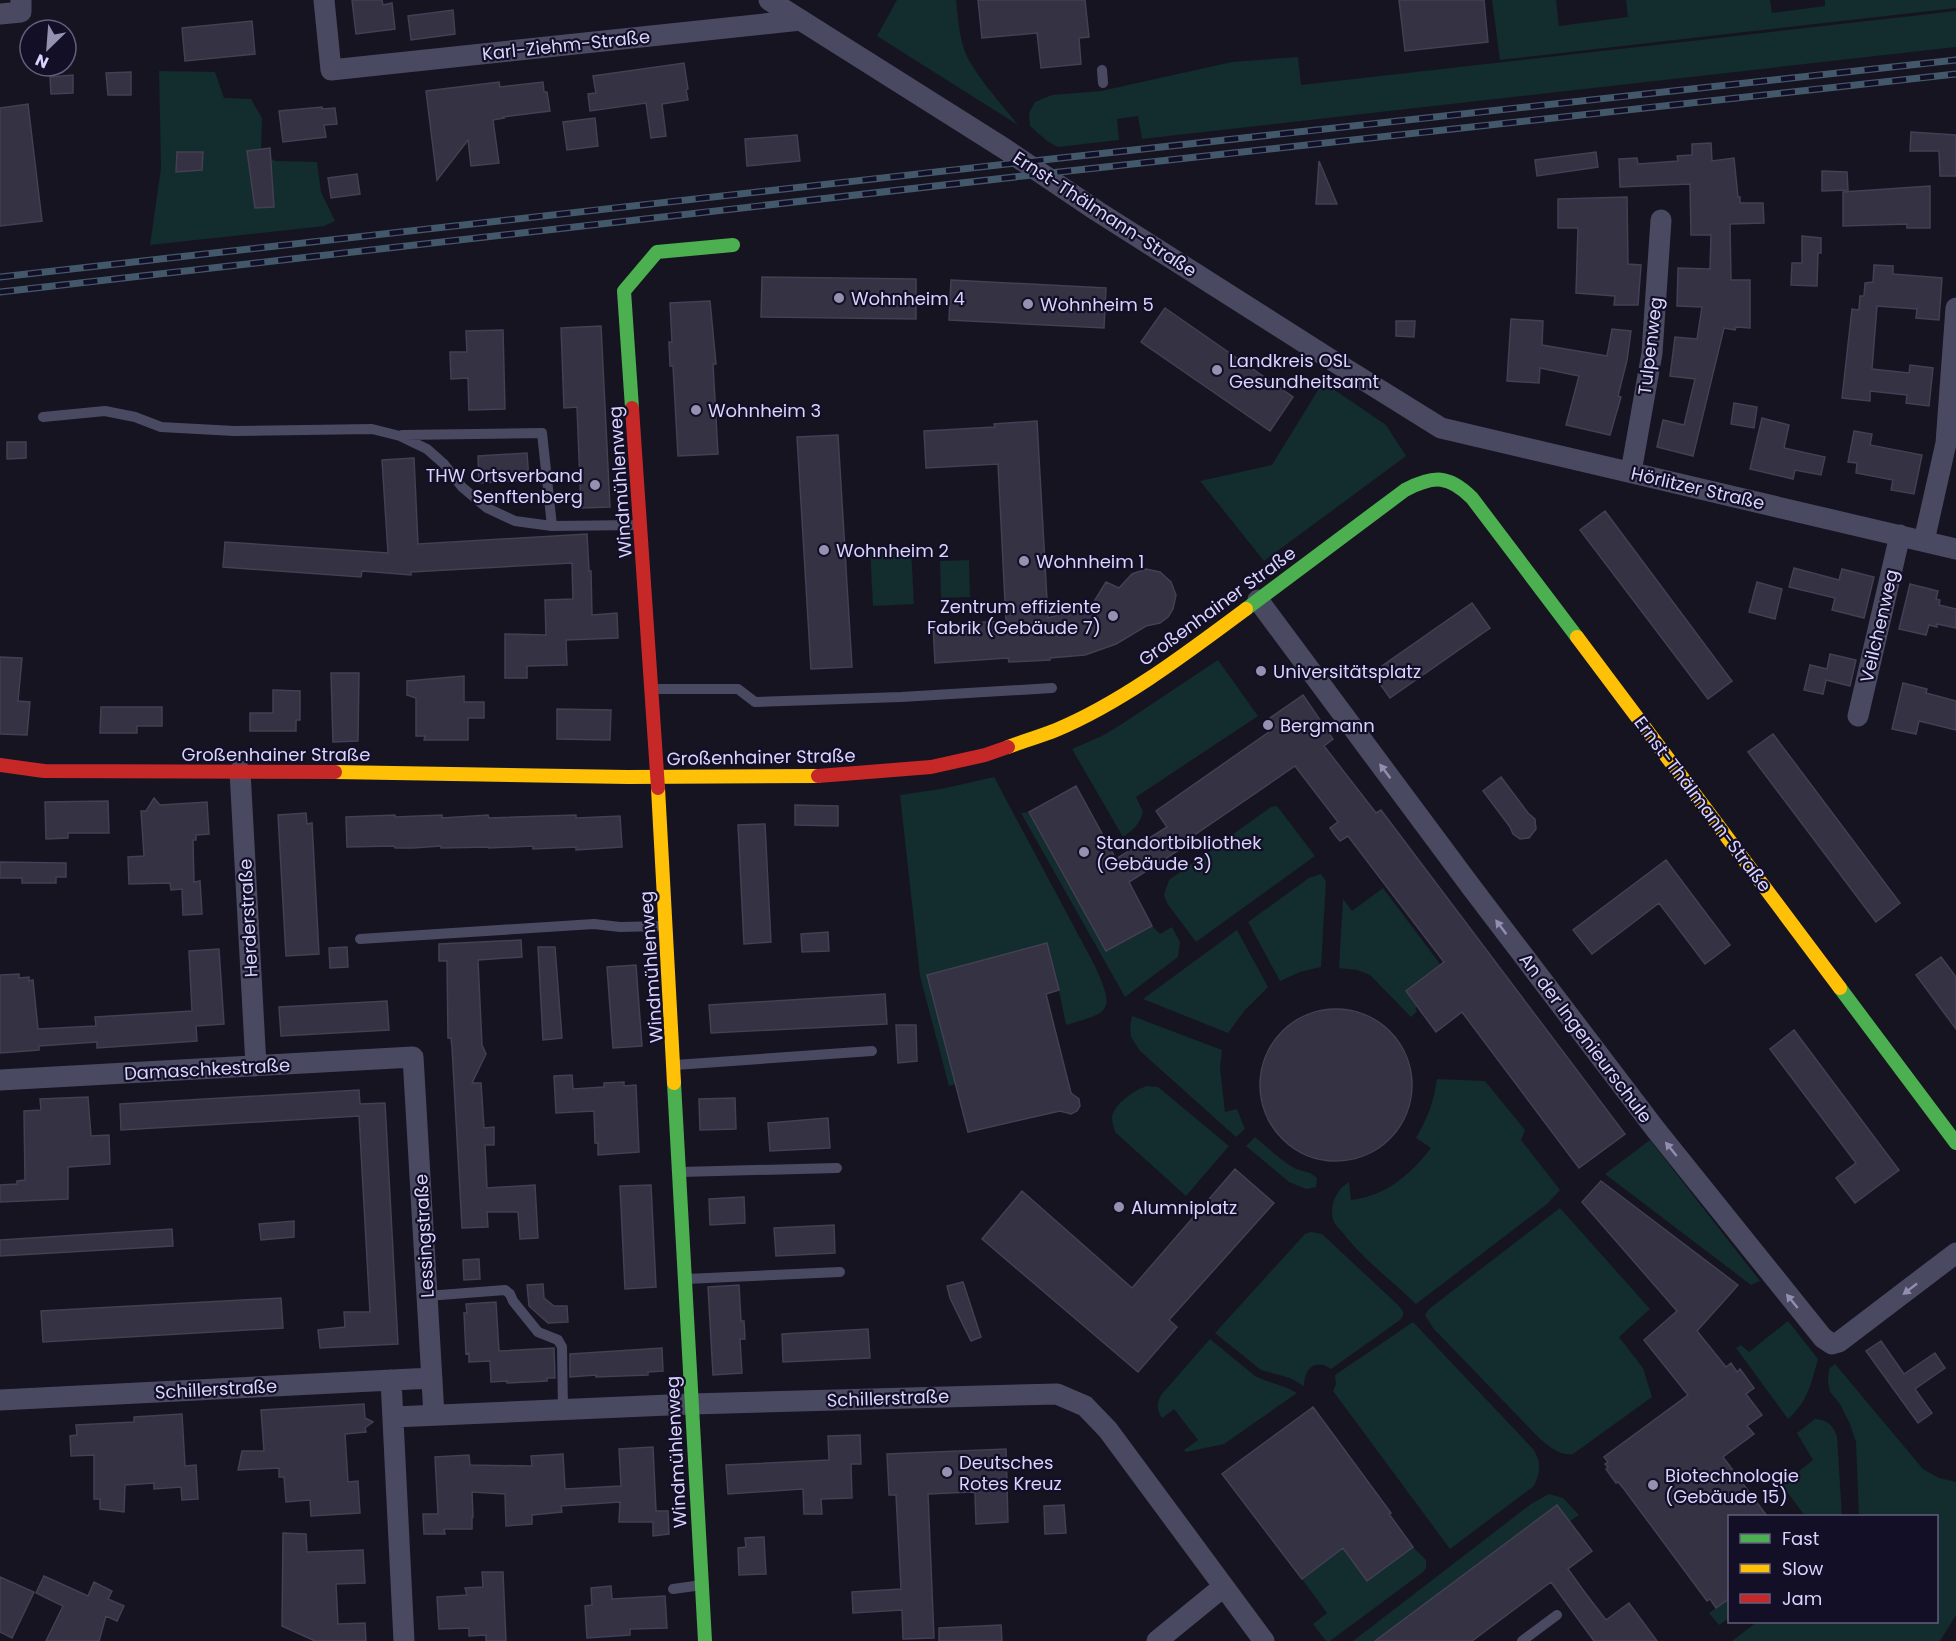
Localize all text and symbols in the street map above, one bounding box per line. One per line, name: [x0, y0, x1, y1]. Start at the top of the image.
north arrow: [18, 18, 78, 78]
street label: Karl-Ziehm-Straße: [481, 24, 651, 66]
text: N: [32, 48, 52, 74]
street label: Ernst-Thälmann-Straße: [1008, 145, 1202, 283]
place label: Wohnheim 4: [851, 286, 965, 311]
marker: Wohnheim 4: [832, 291, 846, 305]
place label: Wohnheim 5: [1040, 292, 1154, 317]
street label: Tulpenweg: [1632, 296, 1668, 396]
marker: Wohnheim 5: [1021, 297, 1035, 311]
place label: Landkreis OSL Gesundheitsamt: [1229, 348, 1379, 394]
marker: Landkreis OSL Gesundheitsamt: [1210, 363, 1224, 377]
place label: Wohnheim 3: [708, 398, 821, 423]
marker: Wohnheim 3: [689, 403, 703, 417]
street label: Windmühlenweg: [602, 405, 638, 559]
street label: Hörlitzer Straße: [1629, 460, 1767, 516]
place label: THW Ortsverband Senftenberg: [426, 463, 583, 509]
marker: THW Ortsverband Senftenberg: [588, 478, 602, 492]
place label: Wohnheim 2: [836, 538, 949, 563]
street label: Großenhainer Straße: [1133, 540, 1301, 672]
marker: Wohnheim 2: [817, 543, 831, 557]
place label: Wohnheim 1: [1036, 549, 1144, 574]
marker: Wohnheim 1: [1017, 554, 1031, 568]
street label: Veilchenweg: [1854, 567, 1904, 685]
place label: Zentrum effiziente Fabrik (Gebäude 7): [927, 594, 1101, 640]
marker: Zentrum effiziente Fabrik (Gebäude 7): [1106, 609, 1120, 623]
place label: Universitätsplatz: [1273, 659, 1421, 684]
marker: Universitätsplatz: [1254, 664, 1268, 678]
street label: Ernst-Thälmann-Straße: [1629, 711, 1777, 897]
place label: Bergmann: [1280, 713, 1375, 738]
marker: Bergmann: [1261, 718, 1275, 732]
street label: Großenhainer Straße: [182, 742, 370, 767]
street label: Großenhainer Straße: [666, 743, 856, 771]
one-way arrow: [1379, 763, 1391, 778]
place label: Standortbibliothek (Gebäude 3): [1096, 830, 1262, 876]
marker: Standortbibliothek (Gebäude 3): [1077, 845, 1091, 859]
street label: Herderstraße: [232, 858, 264, 978]
street label: Windmühlenweg: [633, 890, 669, 1044]
one-way arrow: [1496, 919, 1508, 934]
street label: An der Ingenieurschule: [1514, 948, 1658, 1128]
street label: Damaschkestraße: [123, 1052, 291, 1086]
one-way arrow: [1665, 1141, 1677, 1156]
street label: Lessingstraße: [408, 1173, 440, 1299]
place label: Alumniplatz: [1131, 1195, 1237, 1220]
marker: Alumniplatz: [1112, 1200, 1126, 1214]
one-way arrow: [1902, 1282, 1918, 1295]
one-way arrow: [1786, 1293, 1799, 1309]
street label: Schillerstraße: [154, 1373, 278, 1405]
street label: Windmühlenweg: [660, 1375, 692, 1529]
street label: Schillerstraße: [826, 1383, 950, 1413]
place label: Deutsches Rotes Kreuz: [959, 1450, 1062, 1496]
place label: Biotechnologie (Gebäude 15): [1665, 1463, 1799, 1509]
marker: Deutsches Rotes Kreuz: [940, 1465, 954, 1479]
marker: Biotechnologie (Gebäude 15): [1646, 1478, 1660, 1492]
legend: [1728, 1515, 1938, 1623]
text: Fast: [1782, 1526, 1819, 1551]
text: Slow: [1782, 1556, 1824, 1581]
text: Jam: [1782, 1586, 1822, 1611]

